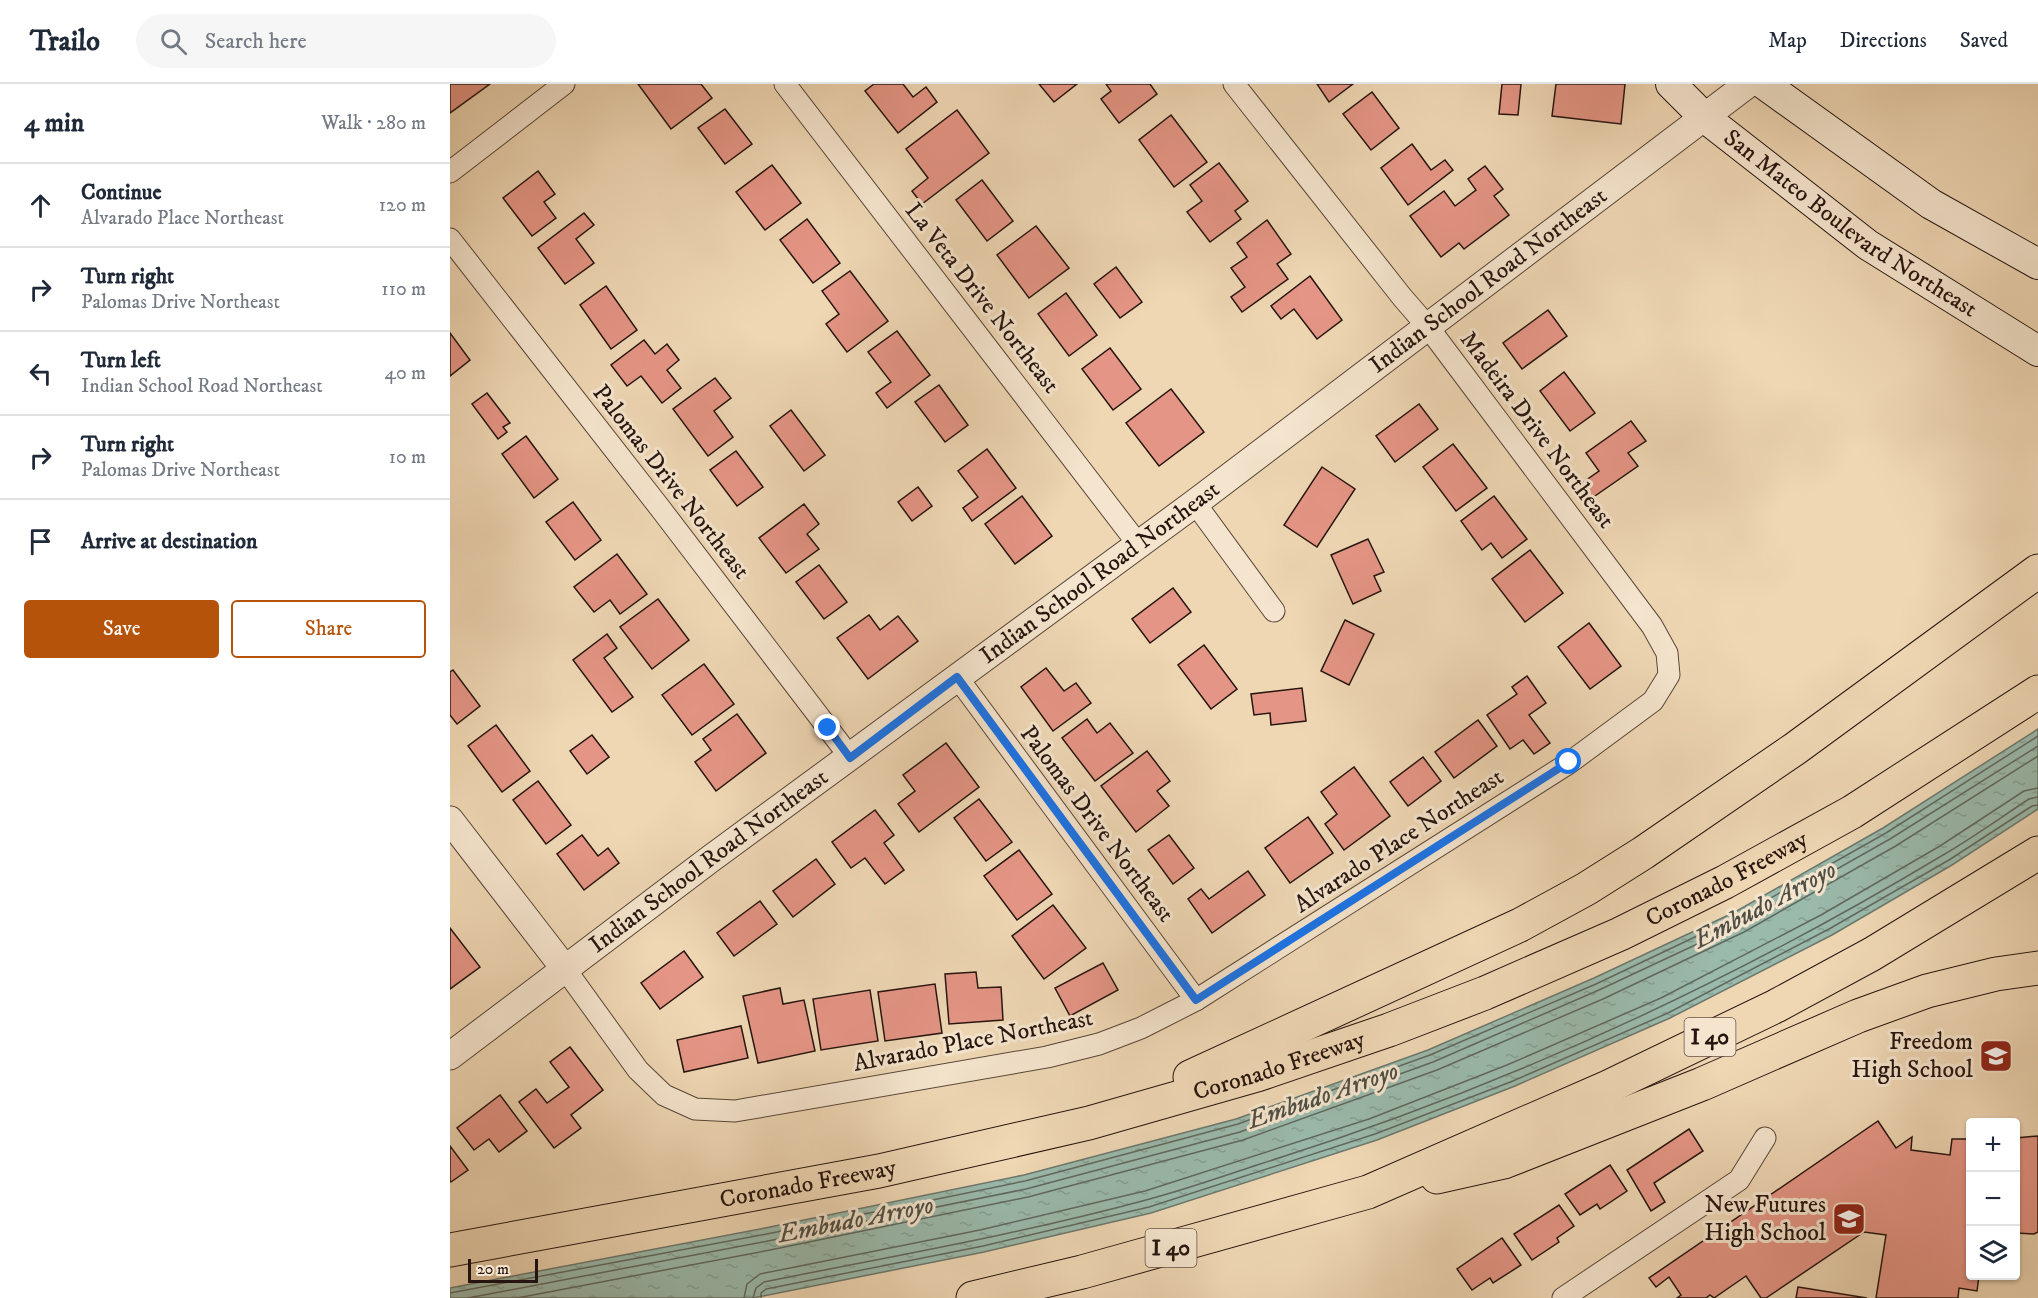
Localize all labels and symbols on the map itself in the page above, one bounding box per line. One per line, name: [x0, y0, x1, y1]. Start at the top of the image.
street label: San Mateo Boulevard Northeast: [1717, 123, 1983, 324]
street label: Indian School Road Northeast: [1364, 181, 1613, 380]
street label: La Veta Drive Northeast: [898, 197, 1066, 400]
street label: Madeira Drive Northeast: [1453, 326, 1621, 535]
street label: Palomas Drive Northeast: [586, 379, 756, 586]
street label: Indian School Road Northeast: [974, 474, 1226, 671]
route end: [814, 714, 840, 740]
street label: Palomas Drive Northeast: [1013, 720, 1181, 929]
route start: [1555, 748, 1581, 774]
street label: Indian School Road Northeast: [584, 762, 834, 960]
street label: Alvarado Place Northeast: [1289, 762, 1509, 920]
street label: Coronado Freeway: [1641, 824, 1814, 934]
water label: Embudo Arroyo: [1686, 853, 1842, 958]
street label: Alvarado Place Northeast: [851, 1003, 1096, 1079]
road number: I 40: [1684, 1018, 1736, 1056]
street label: Coronado Freeway: [1190, 1024, 1369, 1107]
place label: Freedom High School: [1851, 1027, 1974, 1085]
school or university icon: Freedom High School: [1978, 1038, 2014, 1074]
water label: Embudo Arroyo: [1241, 1055, 1403, 1138]
street label: Coronado Freeway: [717, 1152, 900, 1215]
water label: Embudo Arroyo: [773, 1189, 937, 1252]
place label: New Futures High School: [1704, 1190, 1827, 1248]
school or university icon: New Futures High School: [1831, 1201, 1867, 1237]
road number: I 40: [1146, 1229, 1196, 1267]
scale bar: [468, 1256, 538, 1284]

